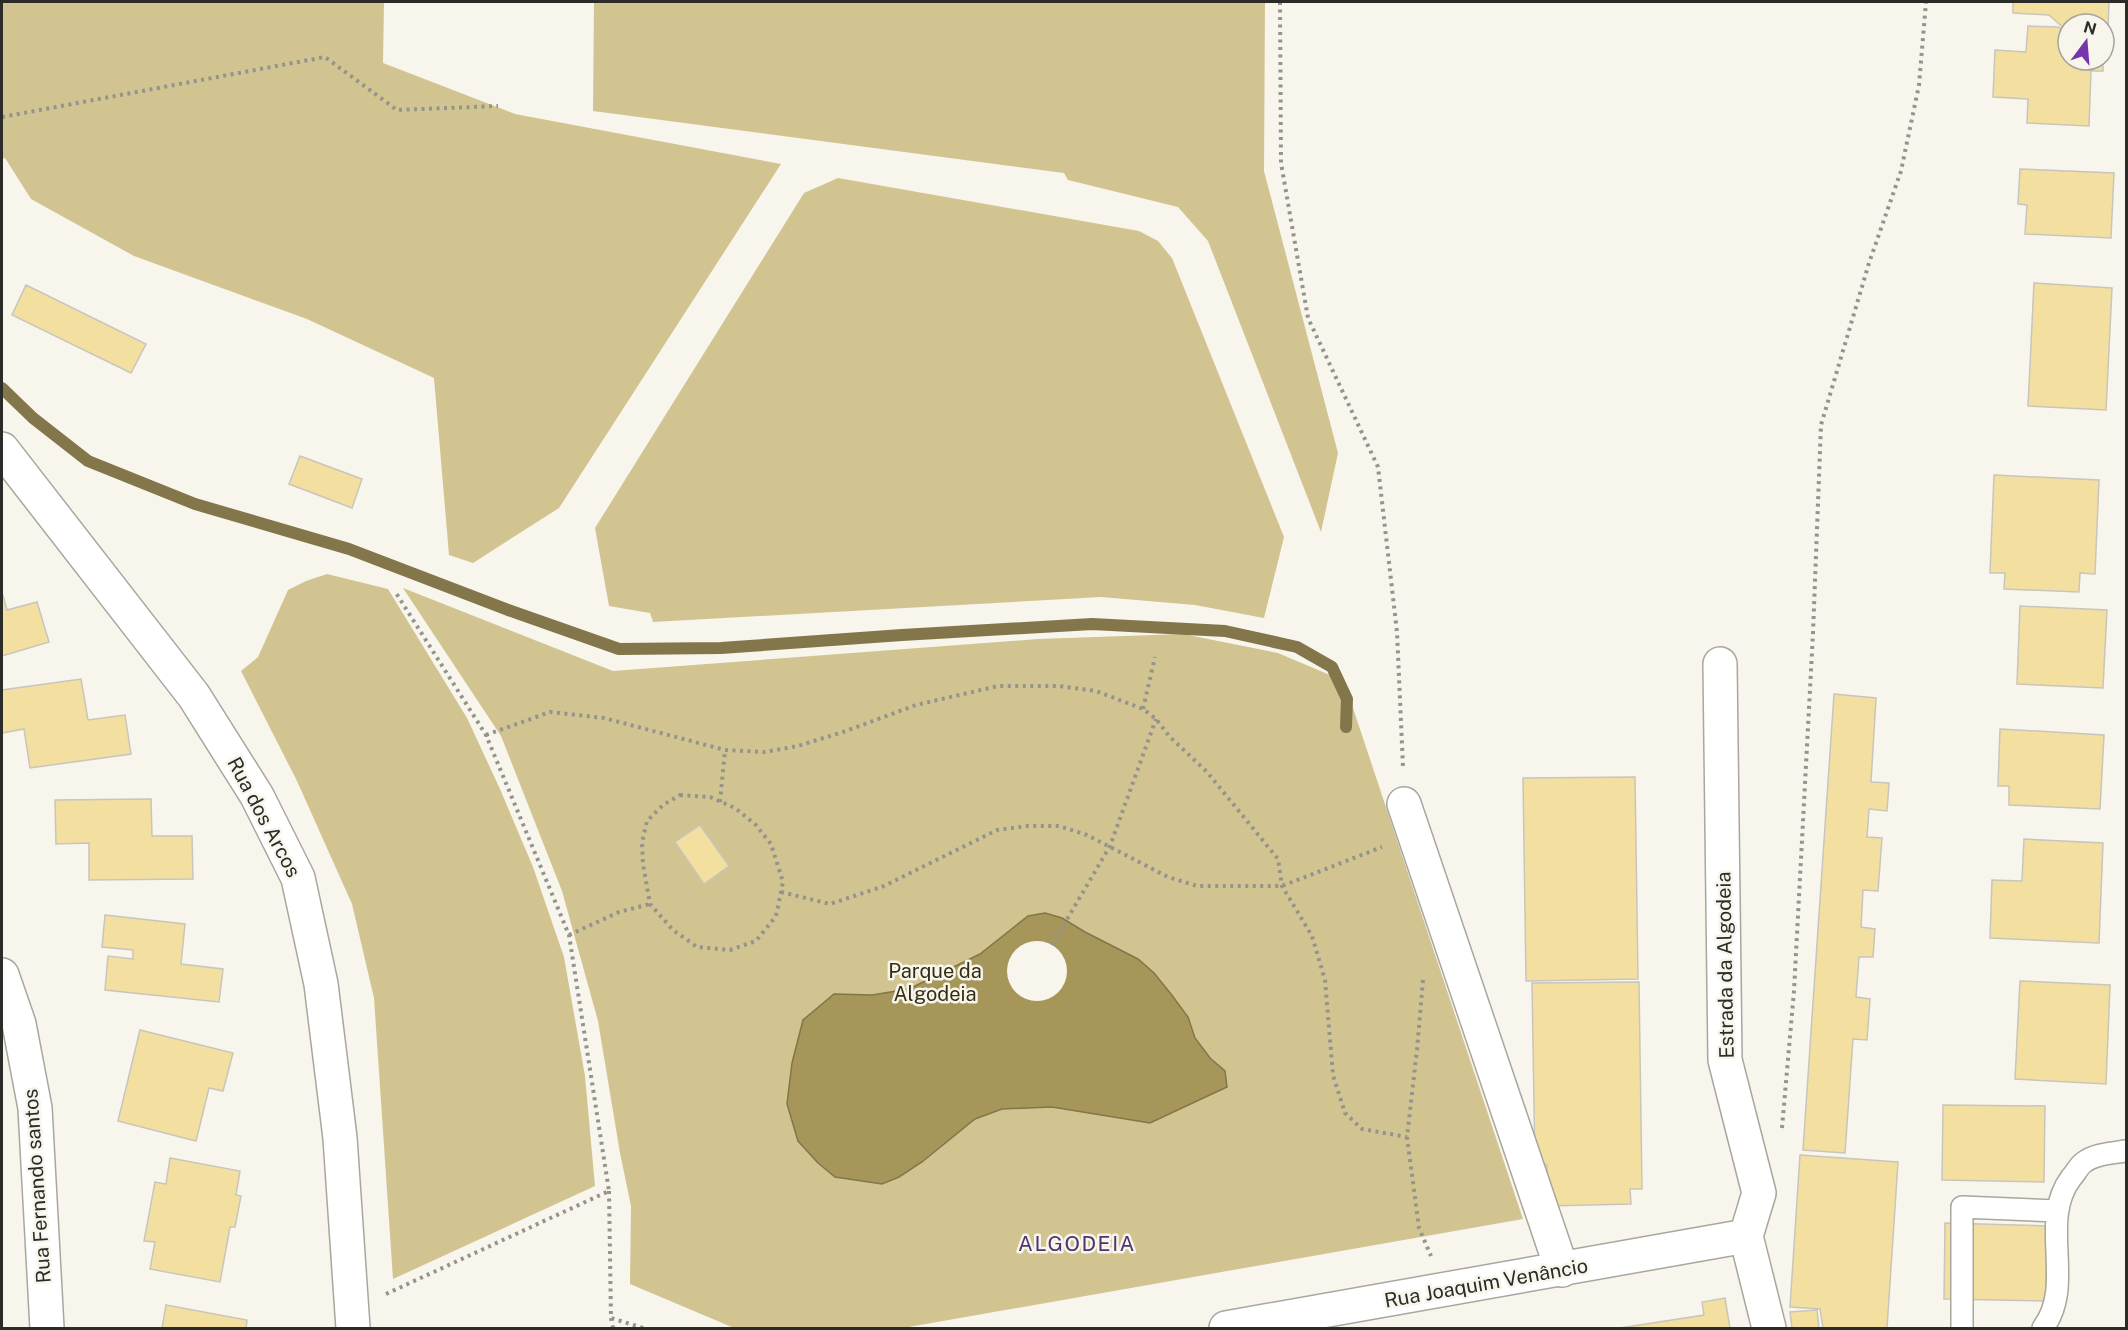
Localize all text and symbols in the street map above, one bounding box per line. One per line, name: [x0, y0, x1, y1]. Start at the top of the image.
north arrow: [2056, 12, 2116, 72]
text: N: [2081, 17, 2099, 39]
street label: Rua dos Arcos: [222, 753, 306, 881]
street label: Estrada da Algodeia: [1711, 871, 1739, 1059]
park label: Parque da Algodeia: [888, 959, 982, 1006]
street label: Rua Fernando santos: [18, 1088, 56, 1284]
district label: ALGODEIA: [1018, 1231, 1136, 1256]
street label: Rua Joaquim Venâncio: [1382, 1253, 1590, 1313]

